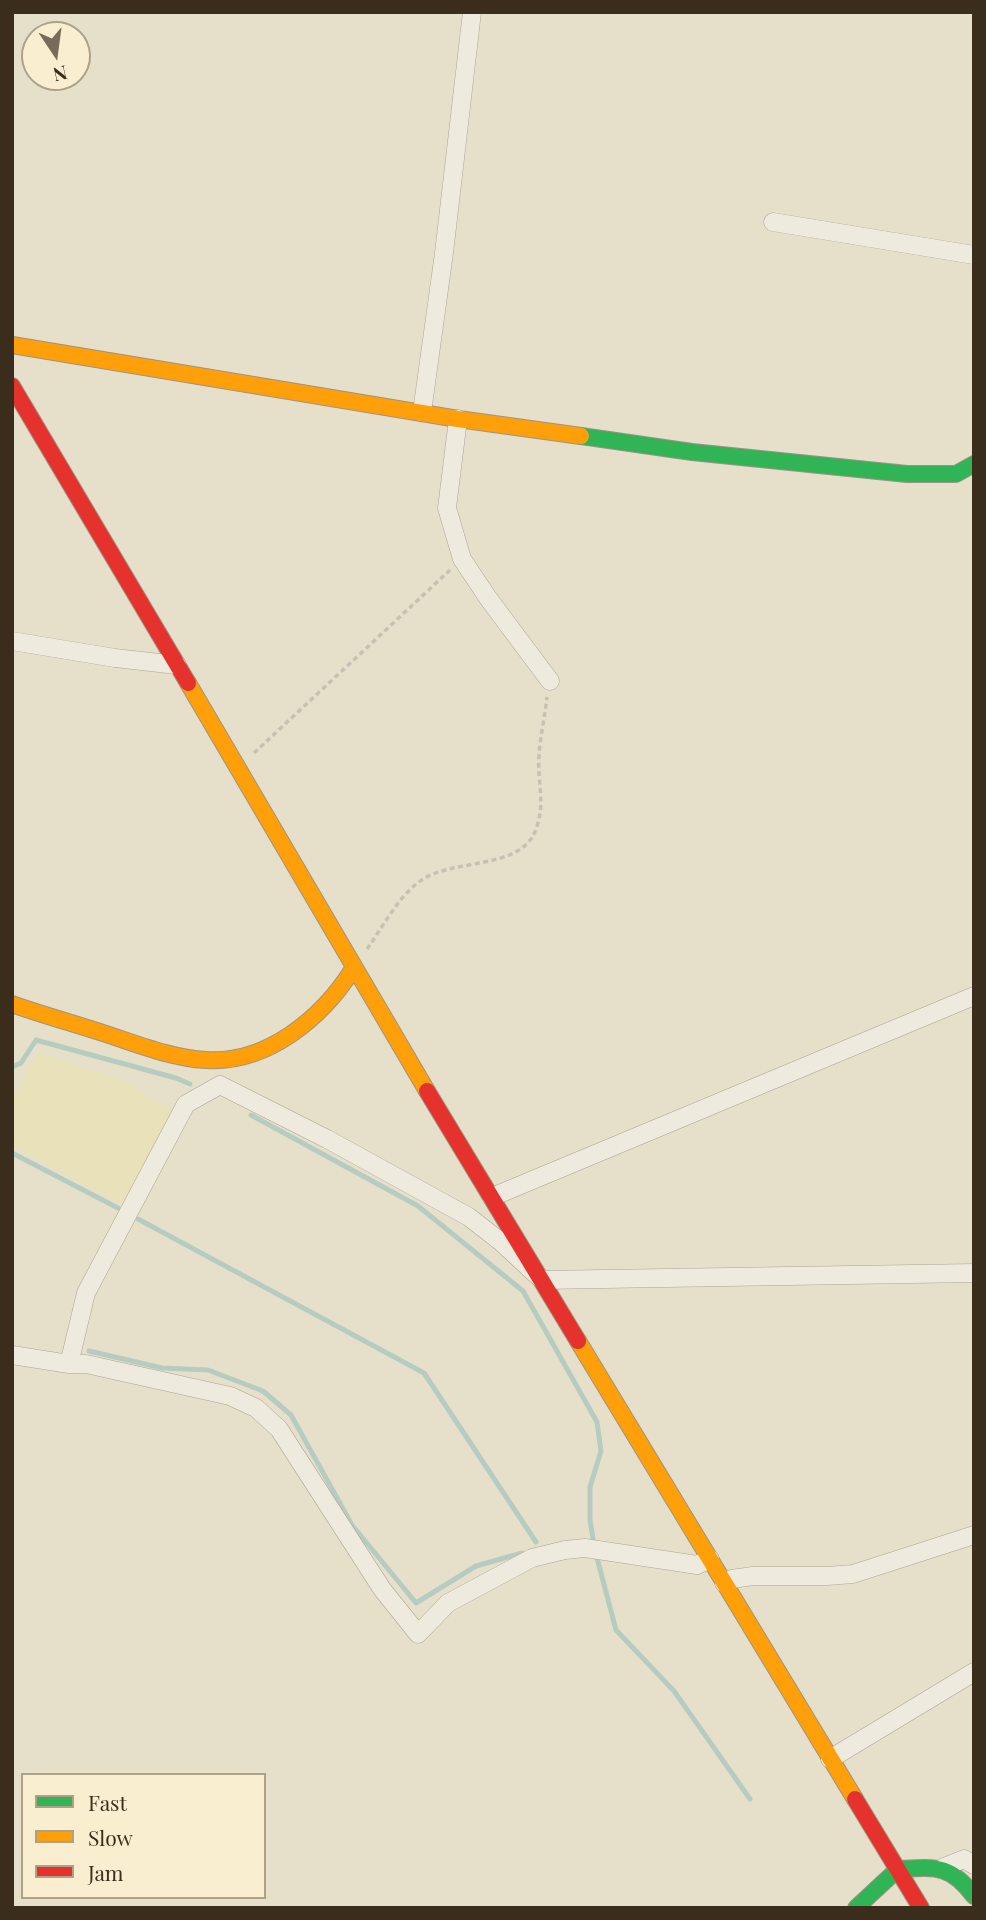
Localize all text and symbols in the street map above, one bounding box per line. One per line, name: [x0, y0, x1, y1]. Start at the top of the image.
north arrow: [21, 21, 91, 91]
text: N: [51, 60, 70, 89]
legend: [21, 1773, 266, 1899]
text: Fast: [88, 1788, 127, 1816]
text: Slow: [88, 1823, 133, 1851]
text: Jam: [88, 1858, 124, 1886]

